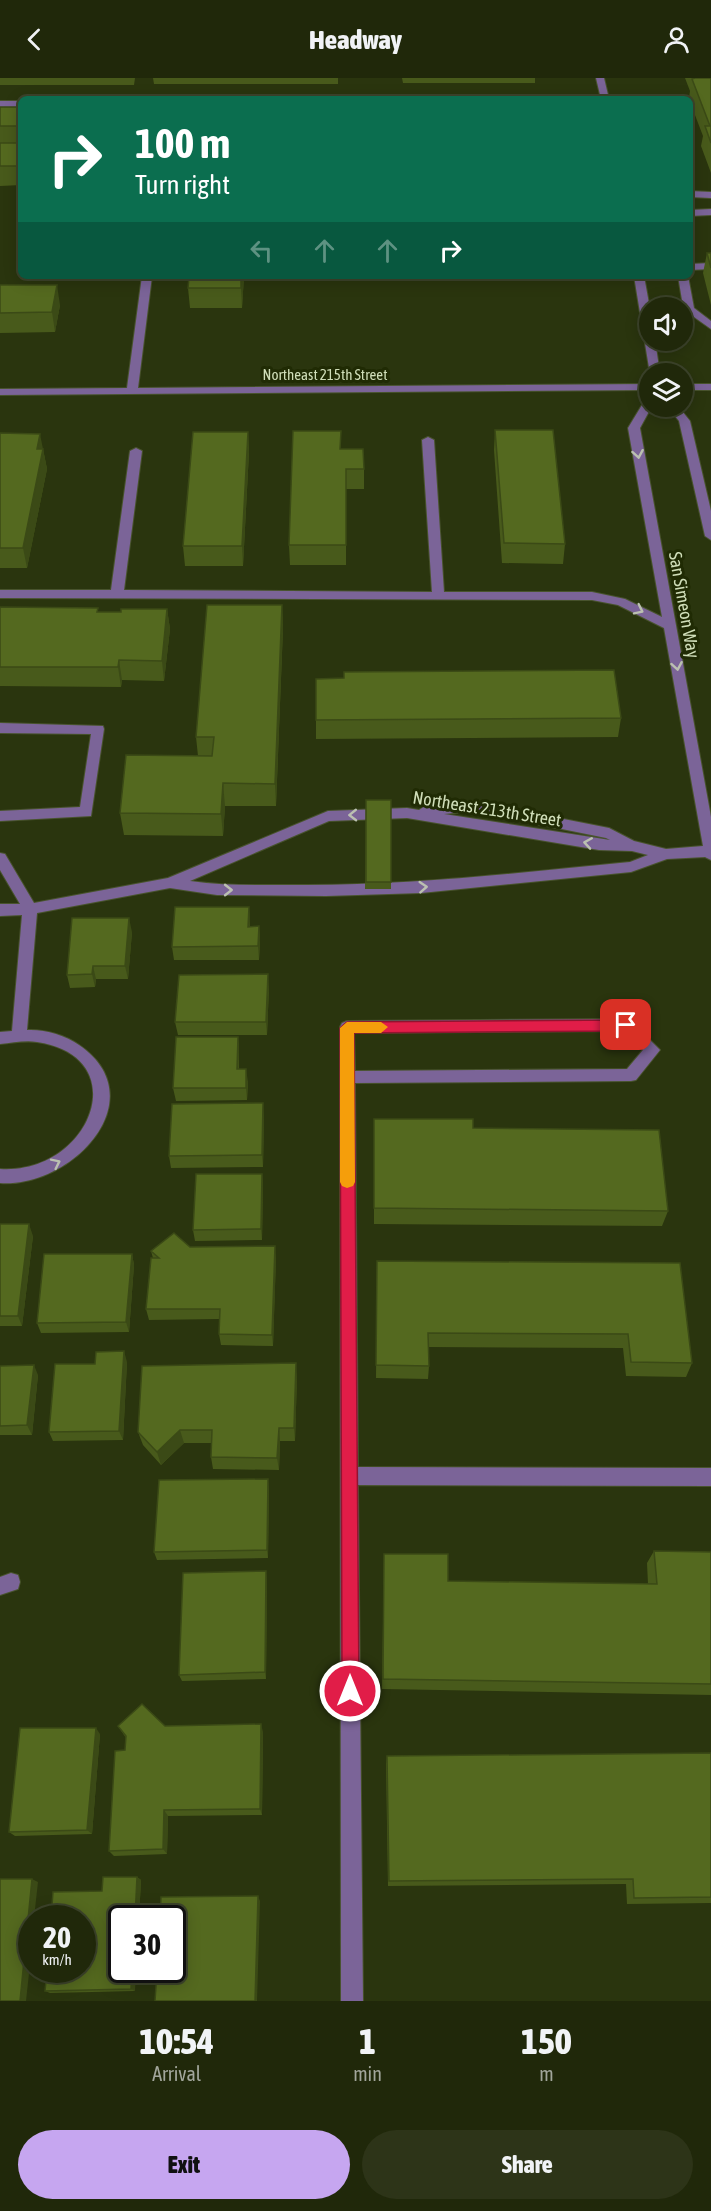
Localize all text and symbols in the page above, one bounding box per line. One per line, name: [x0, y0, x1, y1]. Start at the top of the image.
icon: back: [18, 23, 51, 56]
icon: person: [660, 23, 693, 56]
text: Headway: [309, 24, 402, 55]
text: 100 m: [135, 119, 230, 167]
icon: right: [36, 120, 114, 198]
text: Turn right: [135, 169, 230, 200]
icon: left: [245, 234, 278, 267]
icon: ahead: [308, 234, 341, 267]
icon: ahead: [371, 234, 404, 267]
icon: right: [434, 234, 467, 267]
map controls: [639, 297, 693, 417]
button: sound: [639, 297, 693, 351]
button: layers: [639, 363, 693, 417]
street label: Northeast 215th Street: [263, 366, 387, 383]
one-way arrow: [631, 449, 644, 459]
street label: San Simeon Way: [665, 550, 704, 660]
one-way arrow: [632, 603, 643, 615]
one-way arrow: [670, 661, 683, 671]
street label: Northeast 213th Street: [411, 786, 563, 831]
one-way arrow: [349, 809, 358, 821]
one-way arrow: [583, 837, 593, 850]
one-way arrow: [419, 881, 428, 894]
one-way arrow: [224, 884, 233, 897]
pin: [600, 999, 651, 1050]
icon: arrive: [609, 1008, 642, 1041]
one-way arrow: [50, 1159, 60, 1170]
position arrow: [318, 1659, 382, 1723]
speed limit sign: 30: [108, 1905, 186, 1983]
text: 20: [43, 1920, 71, 1954]
text: km/h: [42, 1951, 72, 1968]
text: 10:54: [139, 2020, 214, 2062]
text: 1: [359, 2020, 376, 2062]
text: 150: [521, 2020, 572, 2062]
text: Arrival: [152, 2062, 201, 2085]
text: min: [353, 2062, 382, 2085]
text: m: [539, 2062, 554, 2085]
button: Exit: [18, 2130, 350, 2199]
button: Share: [362, 2130, 693, 2199]

